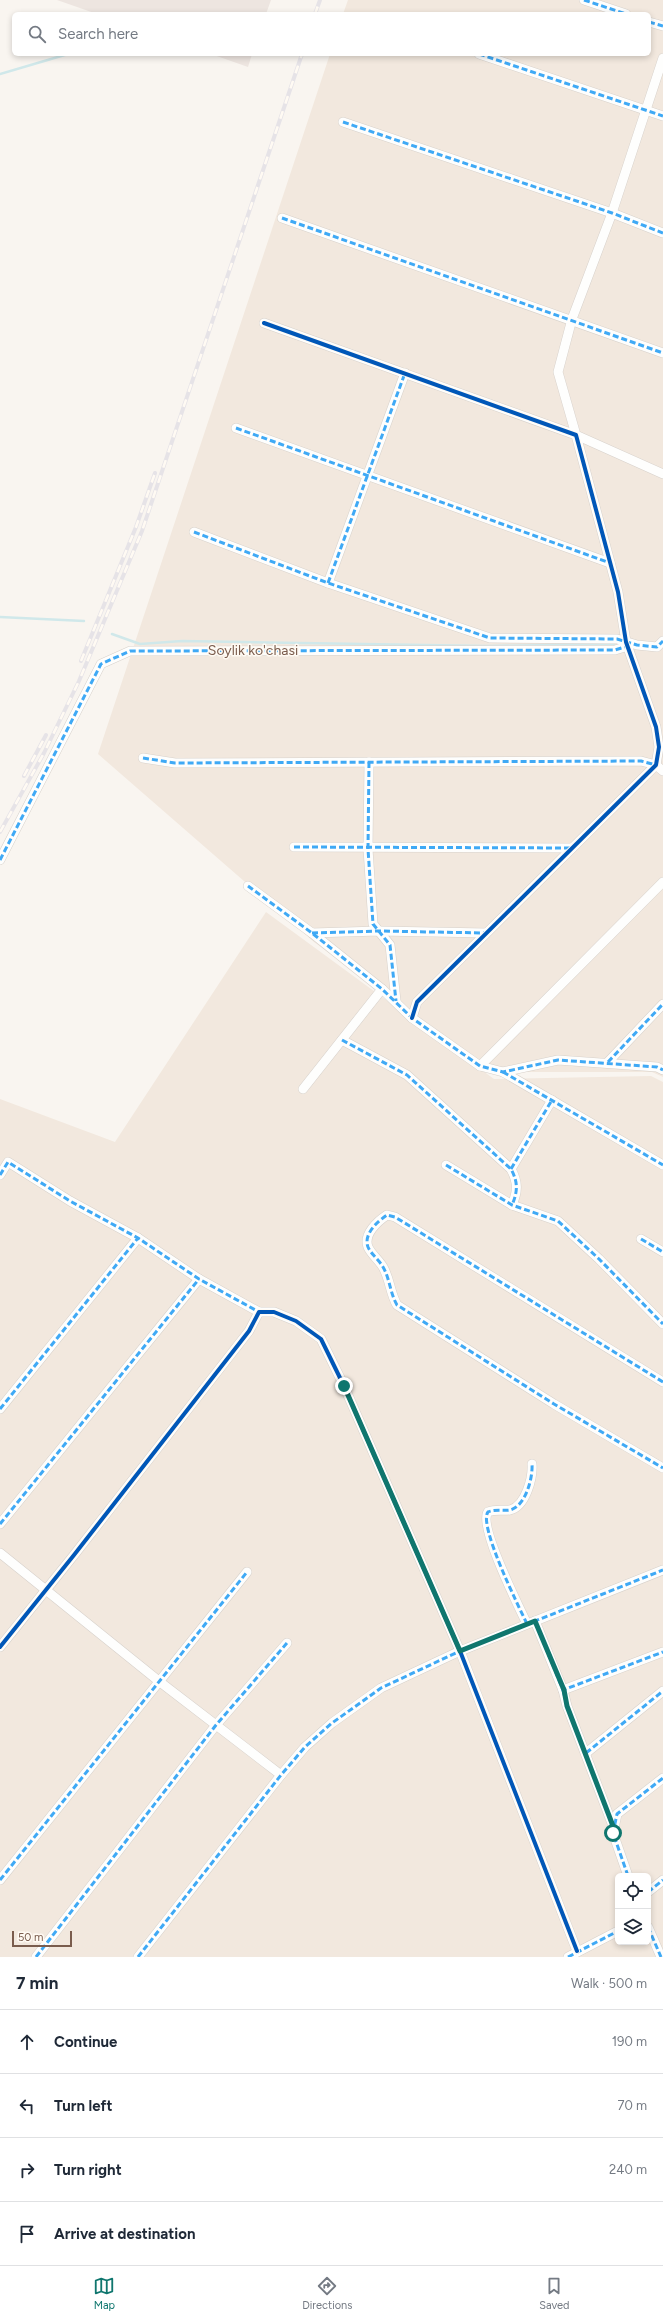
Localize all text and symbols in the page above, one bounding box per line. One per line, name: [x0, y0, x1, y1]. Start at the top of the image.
search box: [12, 12, 651, 56]
icon: search: [26, 23, 48, 45]
text: Search here: [58, 25, 138, 43]
street label: Soylik ko'chasi: [208, 642, 298, 659]
route end: [335, 1377, 353, 1395]
route start: [604, 1824, 622, 1842]
map controls: [615, 1873, 651, 1945]
button: locate: [615, 1873, 651, 1909]
button: layers: [615, 1909, 651, 1945]
scale bar: [12, 1929, 72, 1948]
text: 50 m: [18, 1931, 43, 1944]
text: 7 min: [16, 1973, 58, 1993]
text: Walk · 500 m: [571, 1976, 647, 1991]
icon: ahead: [16, 2031, 38, 2053]
text: Continue: [54, 2033, 117, 2051]
text: 190 m: [612, 2034, 647, 2049]
icon: left: [16, 2095, 38, 2117]
text: Turn left: [54, 2097, 112, 2115]
text: 70 m: [617, 2098, 647, 2113]
icon: right: [16, 2159, 38, 2181]
text: Turn right: [54, 2161, 122, 2179]
text: 240 m: [609, 2162, 647, 2177]
icon: arrive: [16, 2223, 38, 2245]
text: Arrive at destination: [54, 2225, 195, 2243]
tab: Map: [93, 2275, 115, 2312]
tab: Directions: [302, 2275, 352, 2312]
tab: Saved: [539, 2275, 570, 2312]

